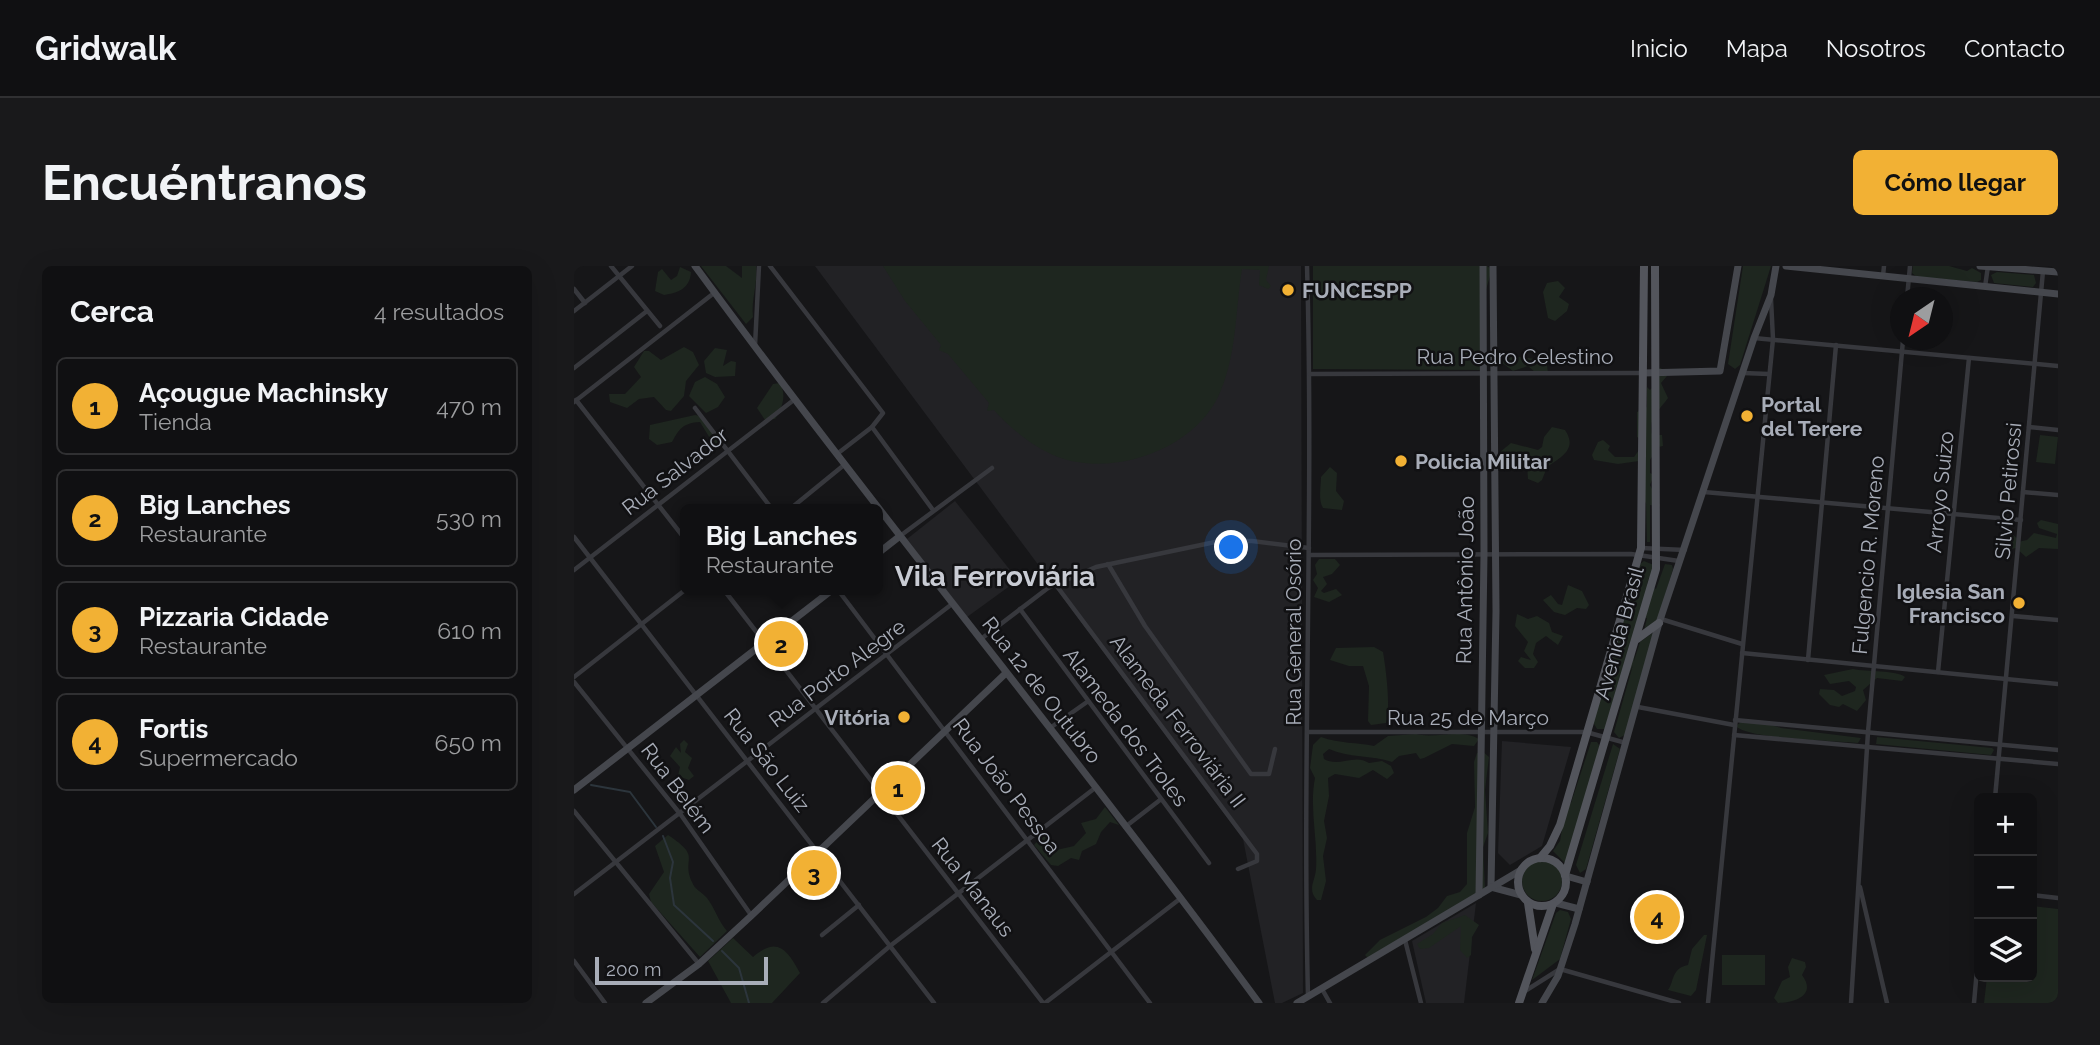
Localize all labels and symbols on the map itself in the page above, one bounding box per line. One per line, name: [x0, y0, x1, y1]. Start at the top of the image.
place label: FUNCESPP: [1302, 278, 1412, 303]
marker: FUNCESPP: [1280, 282, 1296, 298]
north arrow: [1890, 287, 1953, 350]
street label: Rua Pedro Celestino: [1416, 344, 1614, 369]
place label: Portal del Terere: [1761, 392, 1863, 441]
marker: Portal del Terere: [1739, 408, 1755, 424]
street label: Rua Salvador: [617, 421, 733, 520]
street label: Silvio Petirossi: [1990, 421, 2026, 561]
street label: Arroyo Suizo: [1921, 430, 1959, 554]
place label: Policia Militar: [1415, 449, 1551, 474]
marker: Policia Militar: [1393, 453, 1409, 469]
street label: Fulgencio R. Moreno: [1847, 455, 1889, 655]
street label: Rua Antônio João: [1451, 496, 1479, 664]
your location: [1214, 530, 1248, 564]
street label: Rua General Osório: [1281, 539, 1306, 725]
district label: Vila Ferroviária: [895, 560, 1095, 593]
street label: Avenida Brasil: [1589, 564, 1649, 702]
place label: Iglesia San Francisco: [1896, 579, 2005, 628]
marker: Iglesia San Francisco: [2011, 595, 2027, 611]
street label: Rua 12 de Outubro: [977, 612, 1107, 768]
street label: Rua Porto Alegre: [764, 614, 910, 732]
pin: 2: [758, 618, 804, 670]
street label: Alameda Ferroviária II: [1105, 630, 1251, 812]
street label: Alameda dos Troles: [1058, 643, 1194, 811]
street label: Rua São Luiz: [719, 703, 815, 817]
place label: Vitória: [824, 705, 890, 730]
street label: Rua 25 de Março: [1387, 705, 1549, 730]
marker: Vitória: [896, 709, 912, 725]
street label: Rua João Pessoa: [948, 713, 1066, 859]
street label: Rua Belém: [636, 738, 720, 838]
pin: 1: [875, 762, 921, 814]
street label: Rua Manaus: [927, 832, 1019, 942]
pin: 3: [791, 847, 837, 899]
pin: 4: [1634, 891, 1680, 943]
scale bar: [595, 954, 768, 986]

